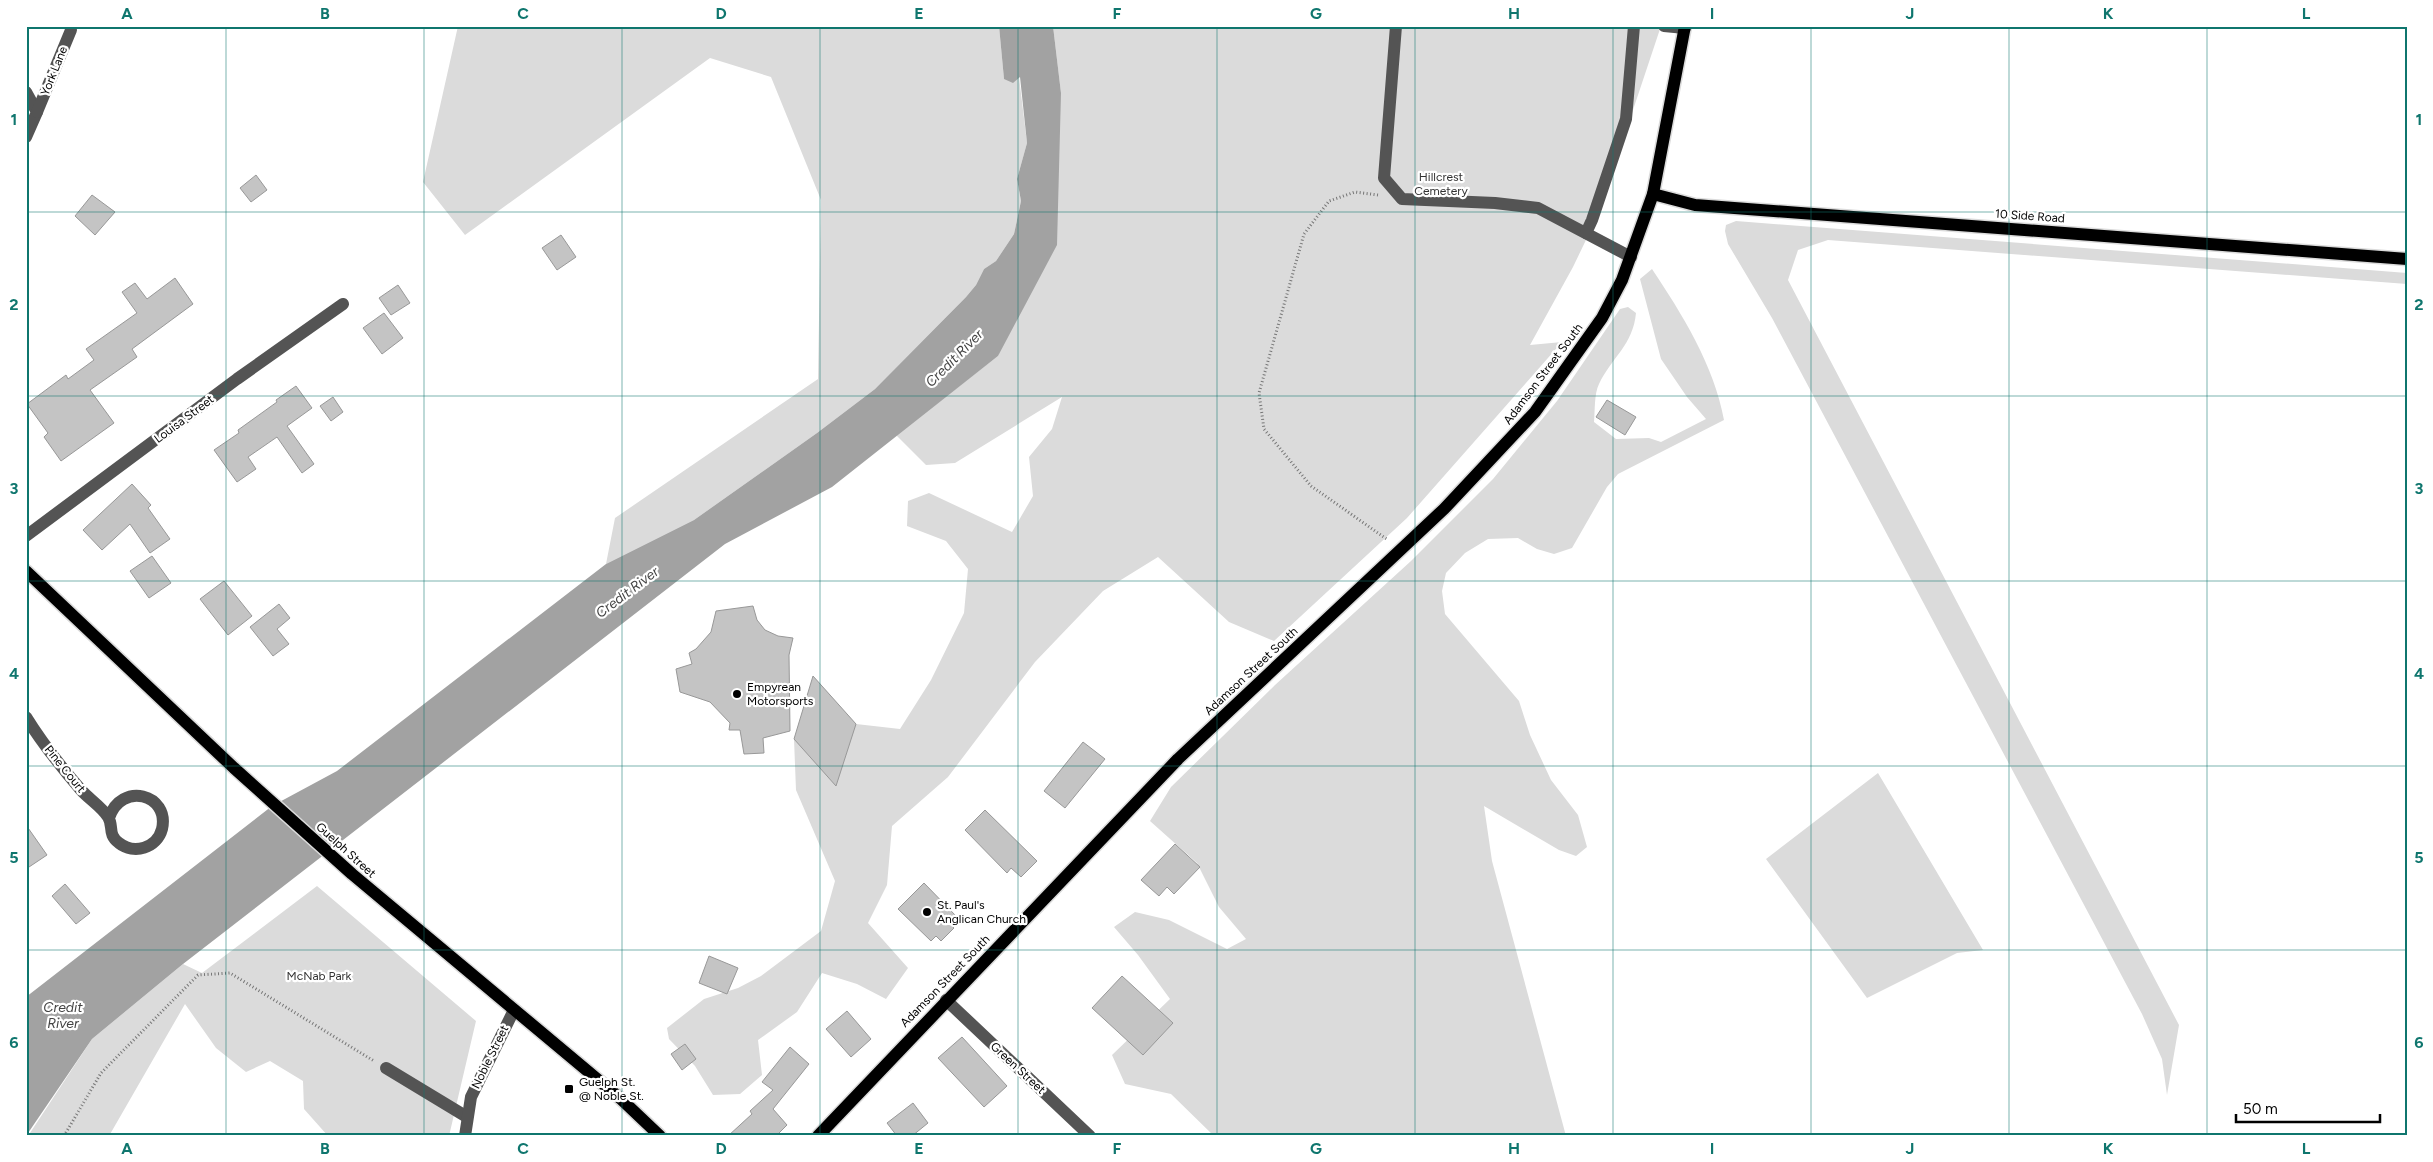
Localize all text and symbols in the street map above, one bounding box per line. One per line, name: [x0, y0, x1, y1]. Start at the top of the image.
text: A: [121, 4, 133, 23]
text: B: [320, 4, 330, 23]
text: C: [517, 4, 529, 23]
text: D: [715, 4, 727, 23]
text: E: [914, 4, 924, 23]
text: F: [1113, 4, 1122, 23]
text: G: [1310, 4, 1322, 23]
text: H: [1508, 4, 1520, 23]
text: I: [1710, 4, 1714, 23]
text: J: [1906, 4, 1914, 23]
text: K: [2103, 4, 2114, 23]
text: L: [2302, 4, 2311, 23]
street label: York Lane: [38, 44, 70, 98]
text: 1: [11, 110, 17, 129]
text: 1: [2416, 110, 2422, 129]
park label: Hillcrest Cemetery: [1414, 170, 1468, 198]
street label: 10 Side Road: [1995, 207, 2065, 225]
text: 2: [9, 295, 19, 314]
text: 2: [2414, 295, 2424, 314]
street label: Adamson Street South: [1501, 321, 1586, 427]
water label: Credit River: [922, 325, 988, 391]
street label: Louisa Street: [151, 392, 217, 446]
text: 3: [10, 479, 19, 498]
text: 3: [2415, 479, 2424, 498]
water label: Credit River: [592, 562, 663, 622]
street label: Adamson Street South: [1201, 624, 1301, 718]
text: 4: [9, 664, 19, 683]
text: 4: [2414, 664, 2424, 683]
place label: Empyrean Motorsports: [747, 680, 814, 708]
marker: Empyrean Motorsports: [731, 688, 743, 700]
street label: Pine Court: [42, 743, 89, 796]
street label: Guelph Street: [313, 820, 379, 881]
text: 5: [9, 848, 19, 867]
text: 5: [2414, 848, 2424, 867]
place label: St. Paul's Anglican Church: [937, 898, 1026, 926]
marker: St. Paul's Anglican Church: [921, 906, 933, 918]
street label: Adamson Street South: [897, 932, 993, 1030]
park label: McNab Park: [287, 969, 352, 983]
water label: Credit River: [43, 999, 83, 1032]
street label: Noble Street: [469, 1022, 512, 1091]
text: 6: [9, 1033, 19, 1052]
text: 6: [2414, 1033, 2424, 1052]
street label: Green Street: [988, 1039, 1049, 1097]
place label: Guelph St. @ Noble St.: [579, 1075, 644, 1103]
marker: Guelph St. @ Noble St.: [563, 1083, 575, 1095]
scale bar: [2236, 1092, 2379, 1124]
text: 50 m: [2243, 1100, 2278, 1118]
text: A: [121, 1139, 133, 1158]
text: B: [320, 1139, 330, 1158]
text: C: [517, 1139, 529, 1158]
text: D: [715, 1139, 727, 1158]
text: E: [914, 1139, 924, 1158]
text: F: [1113, 1139, 1122, 1158]
text: G: [1310, 1139, 1322, 1158]
text: H: [1508, 1139, 1520, 1158]
text: I: [1710, 1139, 1714, 1158]
text: J: [1906, 1139, 1914, 1158]
text: K: [2103, 1139, 2114, 1158]
text: L: [2302, 1139, 2311, 1158]

